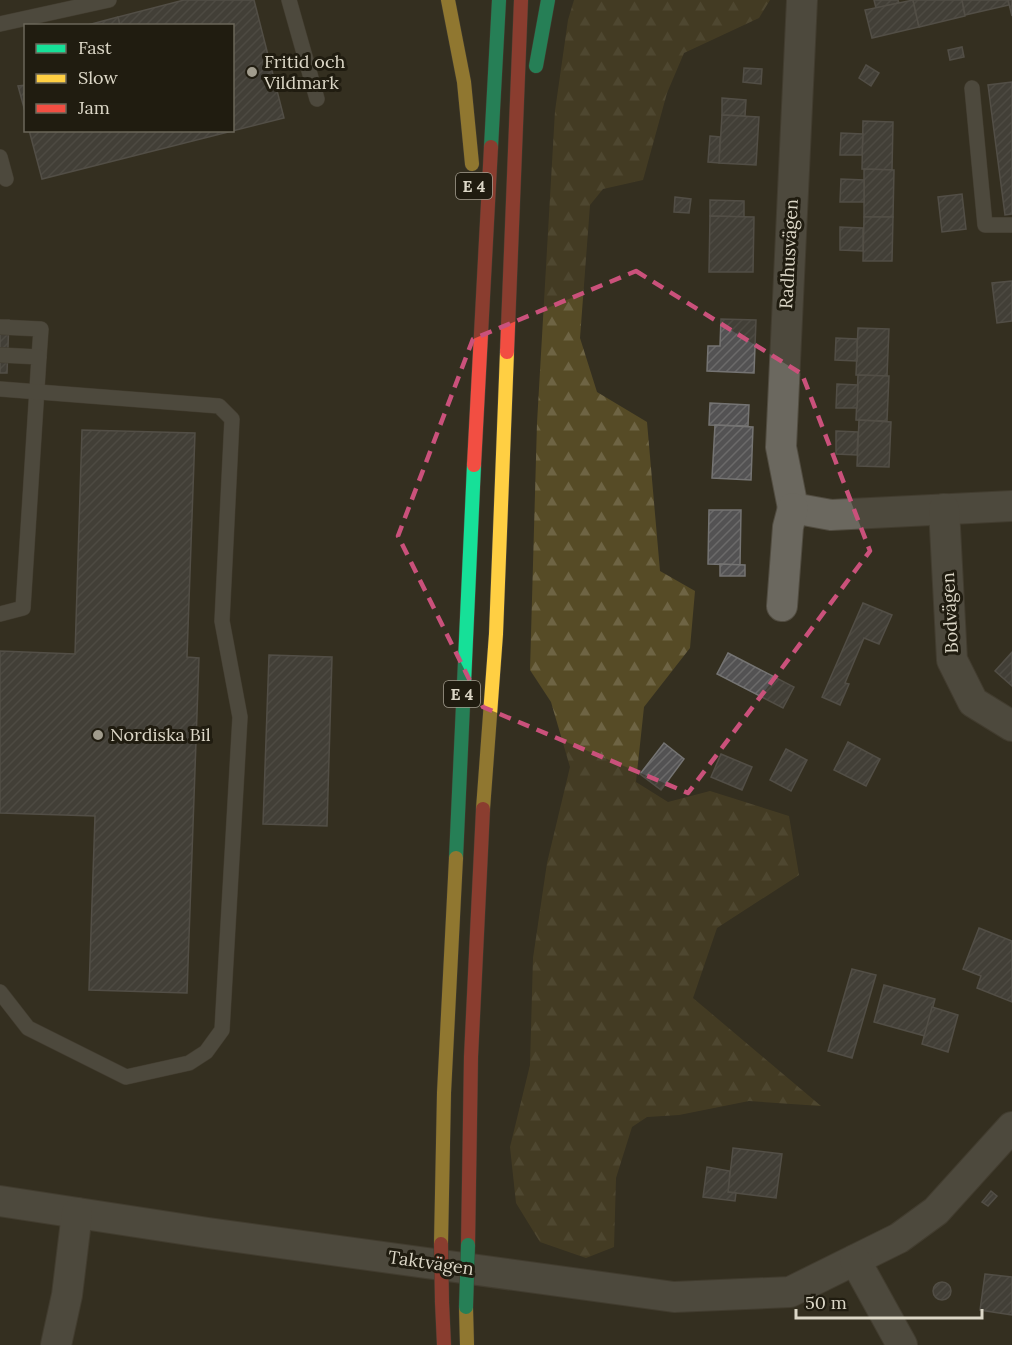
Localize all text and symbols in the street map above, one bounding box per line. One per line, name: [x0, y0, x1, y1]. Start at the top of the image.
legend: [24, 24, 234, 132]
text: Fast: [78, 36, 112, 59]
place label: Fritid och Vildmark: [263, 50, 345, 94]
marker: Fritid och Vildmark: [245, 65, 259, 79]
text: Slow: [78, 66, 118, 89]
text: Jam: [77, 96, 110, 119]
road number: E 4: [456, 173, 492, 199]
street label: Radhusvägen: [774, 198, 803, 309]
street label: Bodvägen: [936, 572, 963, 654]
road number: E 4: [444, 681, 480, 707]
place label: Nordiska Bil: [110, 723, 211, 746]
marker: Nordiska Bil: [91, 728, 105, 742]
street label: Taktvägen: [387, 1245, 475, 1280]
scale bar: [796, 1282, 982, 1320]
text: 50 m: [805, 1291, 847, 1314]

